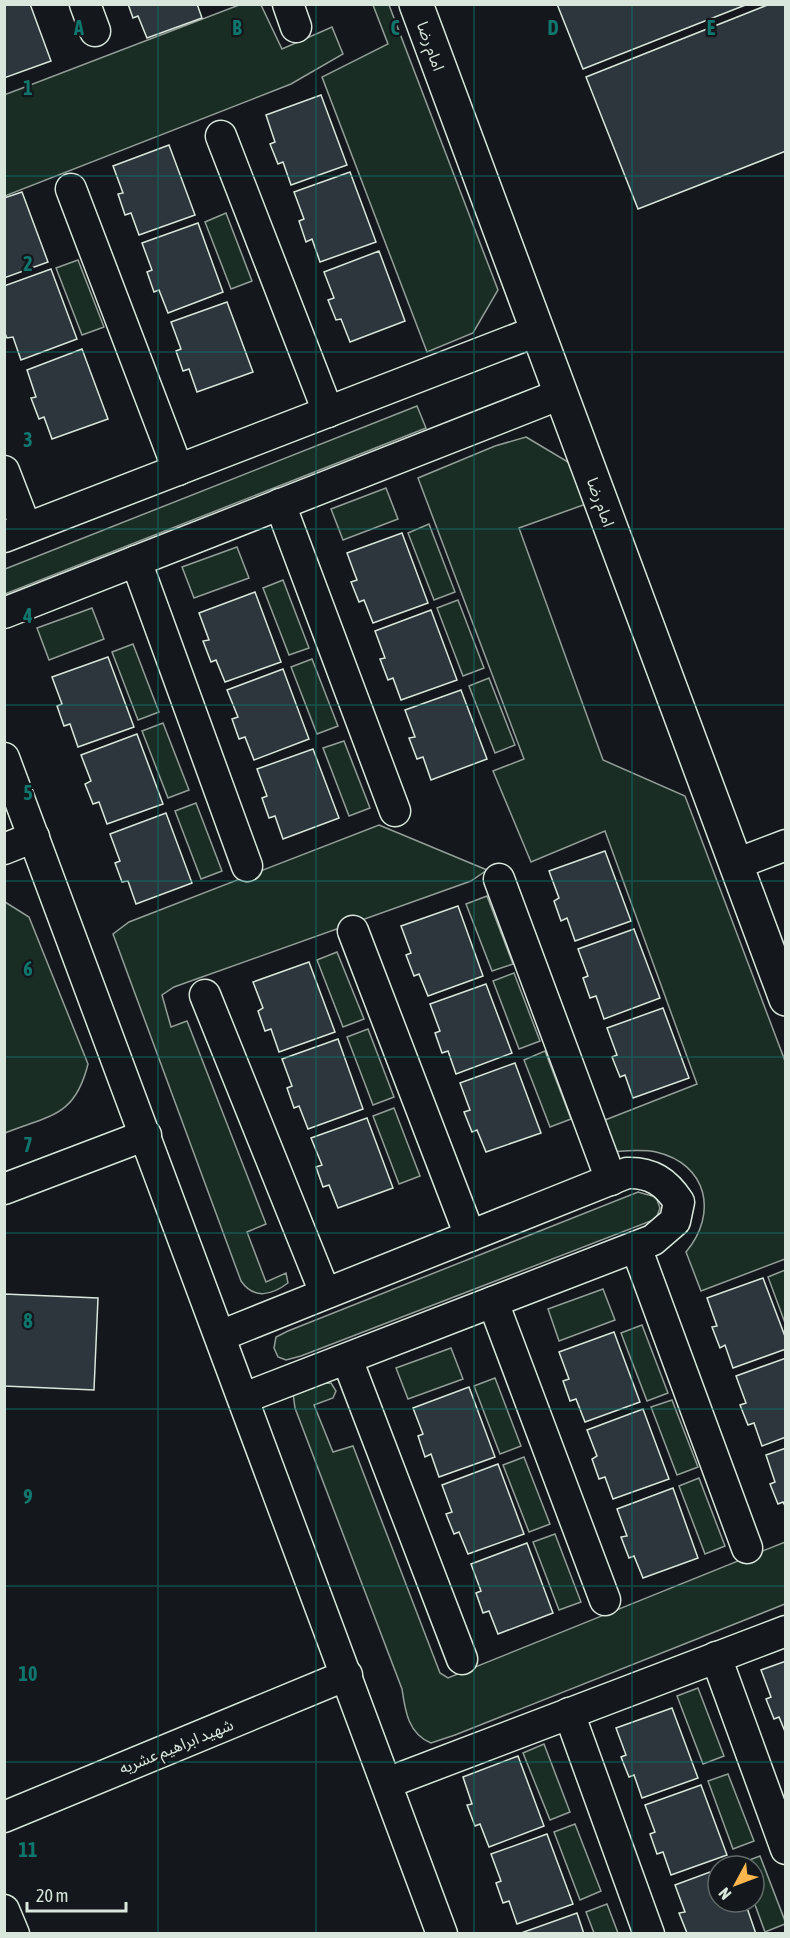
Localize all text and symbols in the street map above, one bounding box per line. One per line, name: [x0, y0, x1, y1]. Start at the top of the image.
text: A: [73, 16, 84, 39]
text: B: [232, 16, 242, 39]
text: C: [391, 16, 400, 39]
text: D: [547, 16, 559, 39]
text: E: [707, 16, 716, 39]
street label: امام رضا: [410, 19, 448, 75]
text: 1: [23, 76, 33, 99]
text: 2: [23, 252, 33, 275]
text: 3: [23, 428, 33, 451]
street label: امام رضا: [580, 475, 618, 531]
text: 4: [22, 604, 33, 627]
text: 5: [23, 781, 33, 804]
text: 6: [23, 957, 33, 980]
text: 7: [23, 1133, 33, 1156]
text: 8: [23, 1309, 33, 1332]
text: 9: [23, 1485, 33, 1508]
text: 10: [19, 1662, 37, 1685]
street label: شهید ابراهیم عشریه: [116, 1715, 237, 1781]
text: 11: [19, 1838, 37, 1861]
north arrow: [706, 1854, 766, 1914]
scale bar: [27, 1875, 126, 1913]
text: N: [715, 1884, 735, 1903]
text: 20 m: [36, 1885, 68, 1906]

